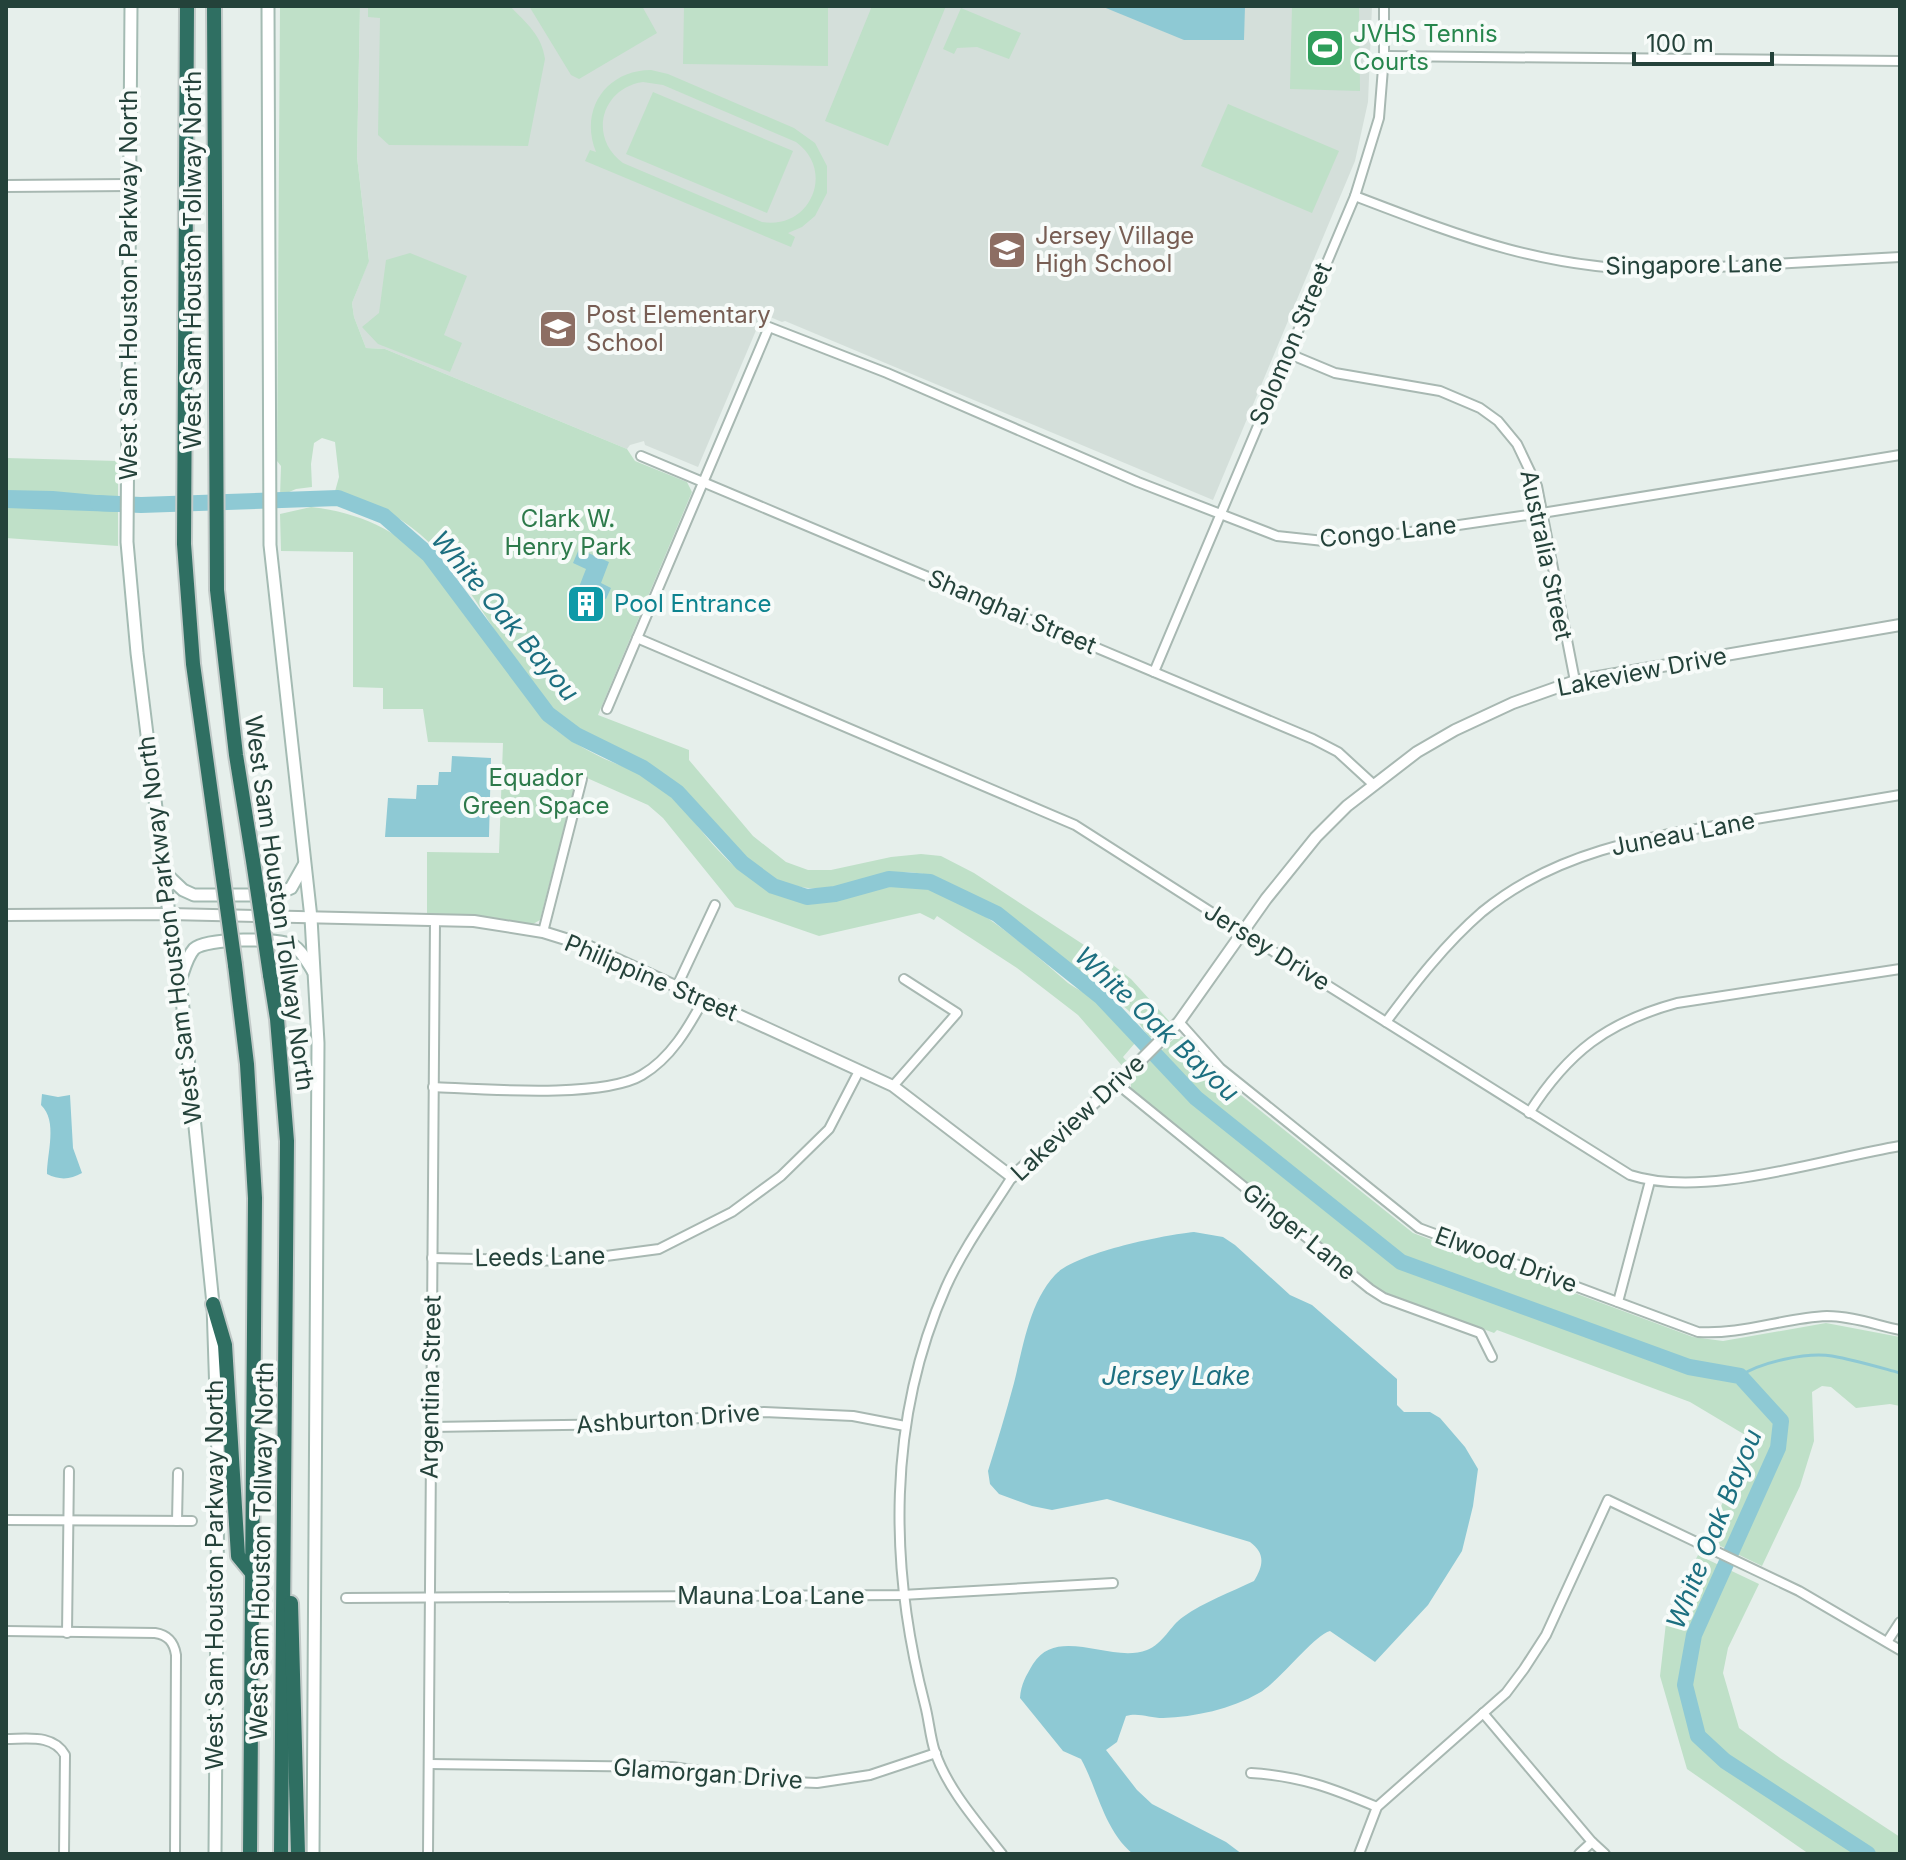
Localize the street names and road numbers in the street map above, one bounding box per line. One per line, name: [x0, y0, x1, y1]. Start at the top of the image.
street label: West Sam Houston Tollway North: [178, 71, 207, 449]
street label: West Sam Houston Parkway North: [114, 90, 143, 480]
street label: Singapore Lane: [1605, 248, 1783, 281]
street label: Solomon Street: [1243, 258, 1338, 430]
street label: Australia Street: [1514, 467, 1579, 643]
street label: Congo Lane: [1318, 510, 1458, 553]
street label: Shanghai Street: [924, 563, 1101, 660]
street label: Lakeview Drive: [1555, 641, 1729, 702]
street label: West Sam Houston Tollway North: [239, 713, 320, 1093]
street label: West Sam Houston Parkway North: [131, 734, 208, 1126]
street label: Juneau Lane: [1609, 805, 1757, 862]
street label: Jersey Drive: [1199, 896, 1335, 997]
street label: Philippine Street: [560, 928, 742, 1027]
street label: Lakeview Drive: [1005, 1048, 1150, 1187]
street label: Ginger Lane: [1237, 1177, 1362, 1286]
street label: Elwood Drive: [1431, 1220, 1581, 1299]
street label: Leeds Lane: [474, 1241, 606, 1272]
street label: Argentina Street: [414, 1295, 447, 1479]
street label: West Sam Houston Tollway North: [244, 1361, 279, 1741]
street label: West Sam Houston Parkway North: [200, 1380, 229, 1770]
street label: Ashburton Drive: [575, 1398, 761, 1439]
street label: Mauna Loa Lane: [677, 1581, 865, 1610]
street label: Glamorgan Drive: [612, 1752, 804, 1795]

